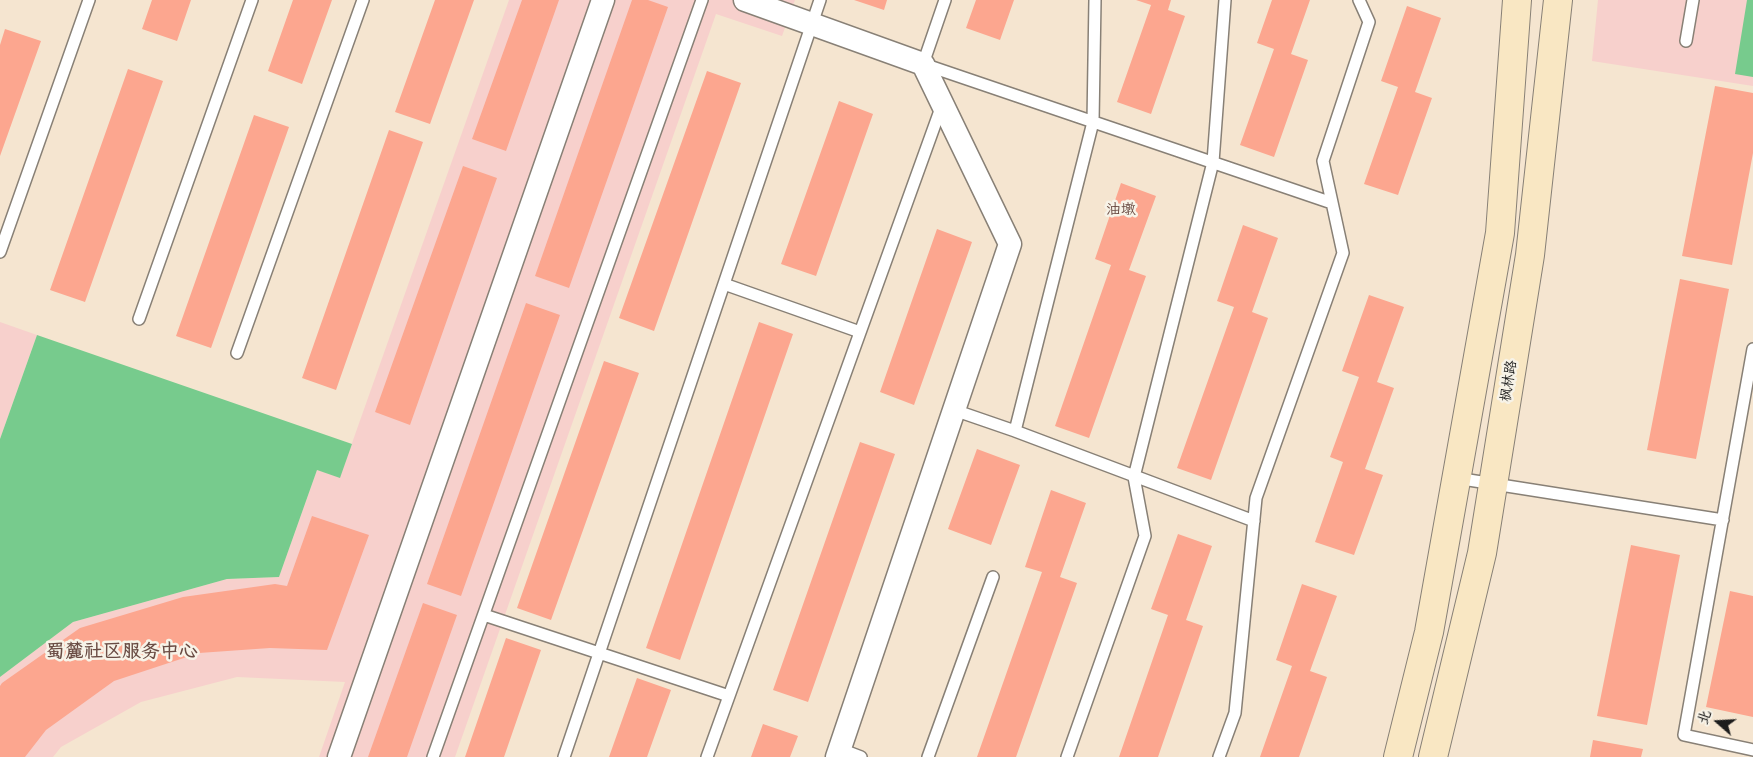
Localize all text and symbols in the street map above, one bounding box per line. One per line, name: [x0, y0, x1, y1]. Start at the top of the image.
district label: 油墩: [1106, 201, 1136, 219]
street label: 枫林路: [1497, 359, 1521, 403]
district label: 蜀麓社区服务中心: [46, 641, 198, 663]
north arrow: [1693, 697, 1743, 747]
text: 北: [1692, 707, 1715, 727]

